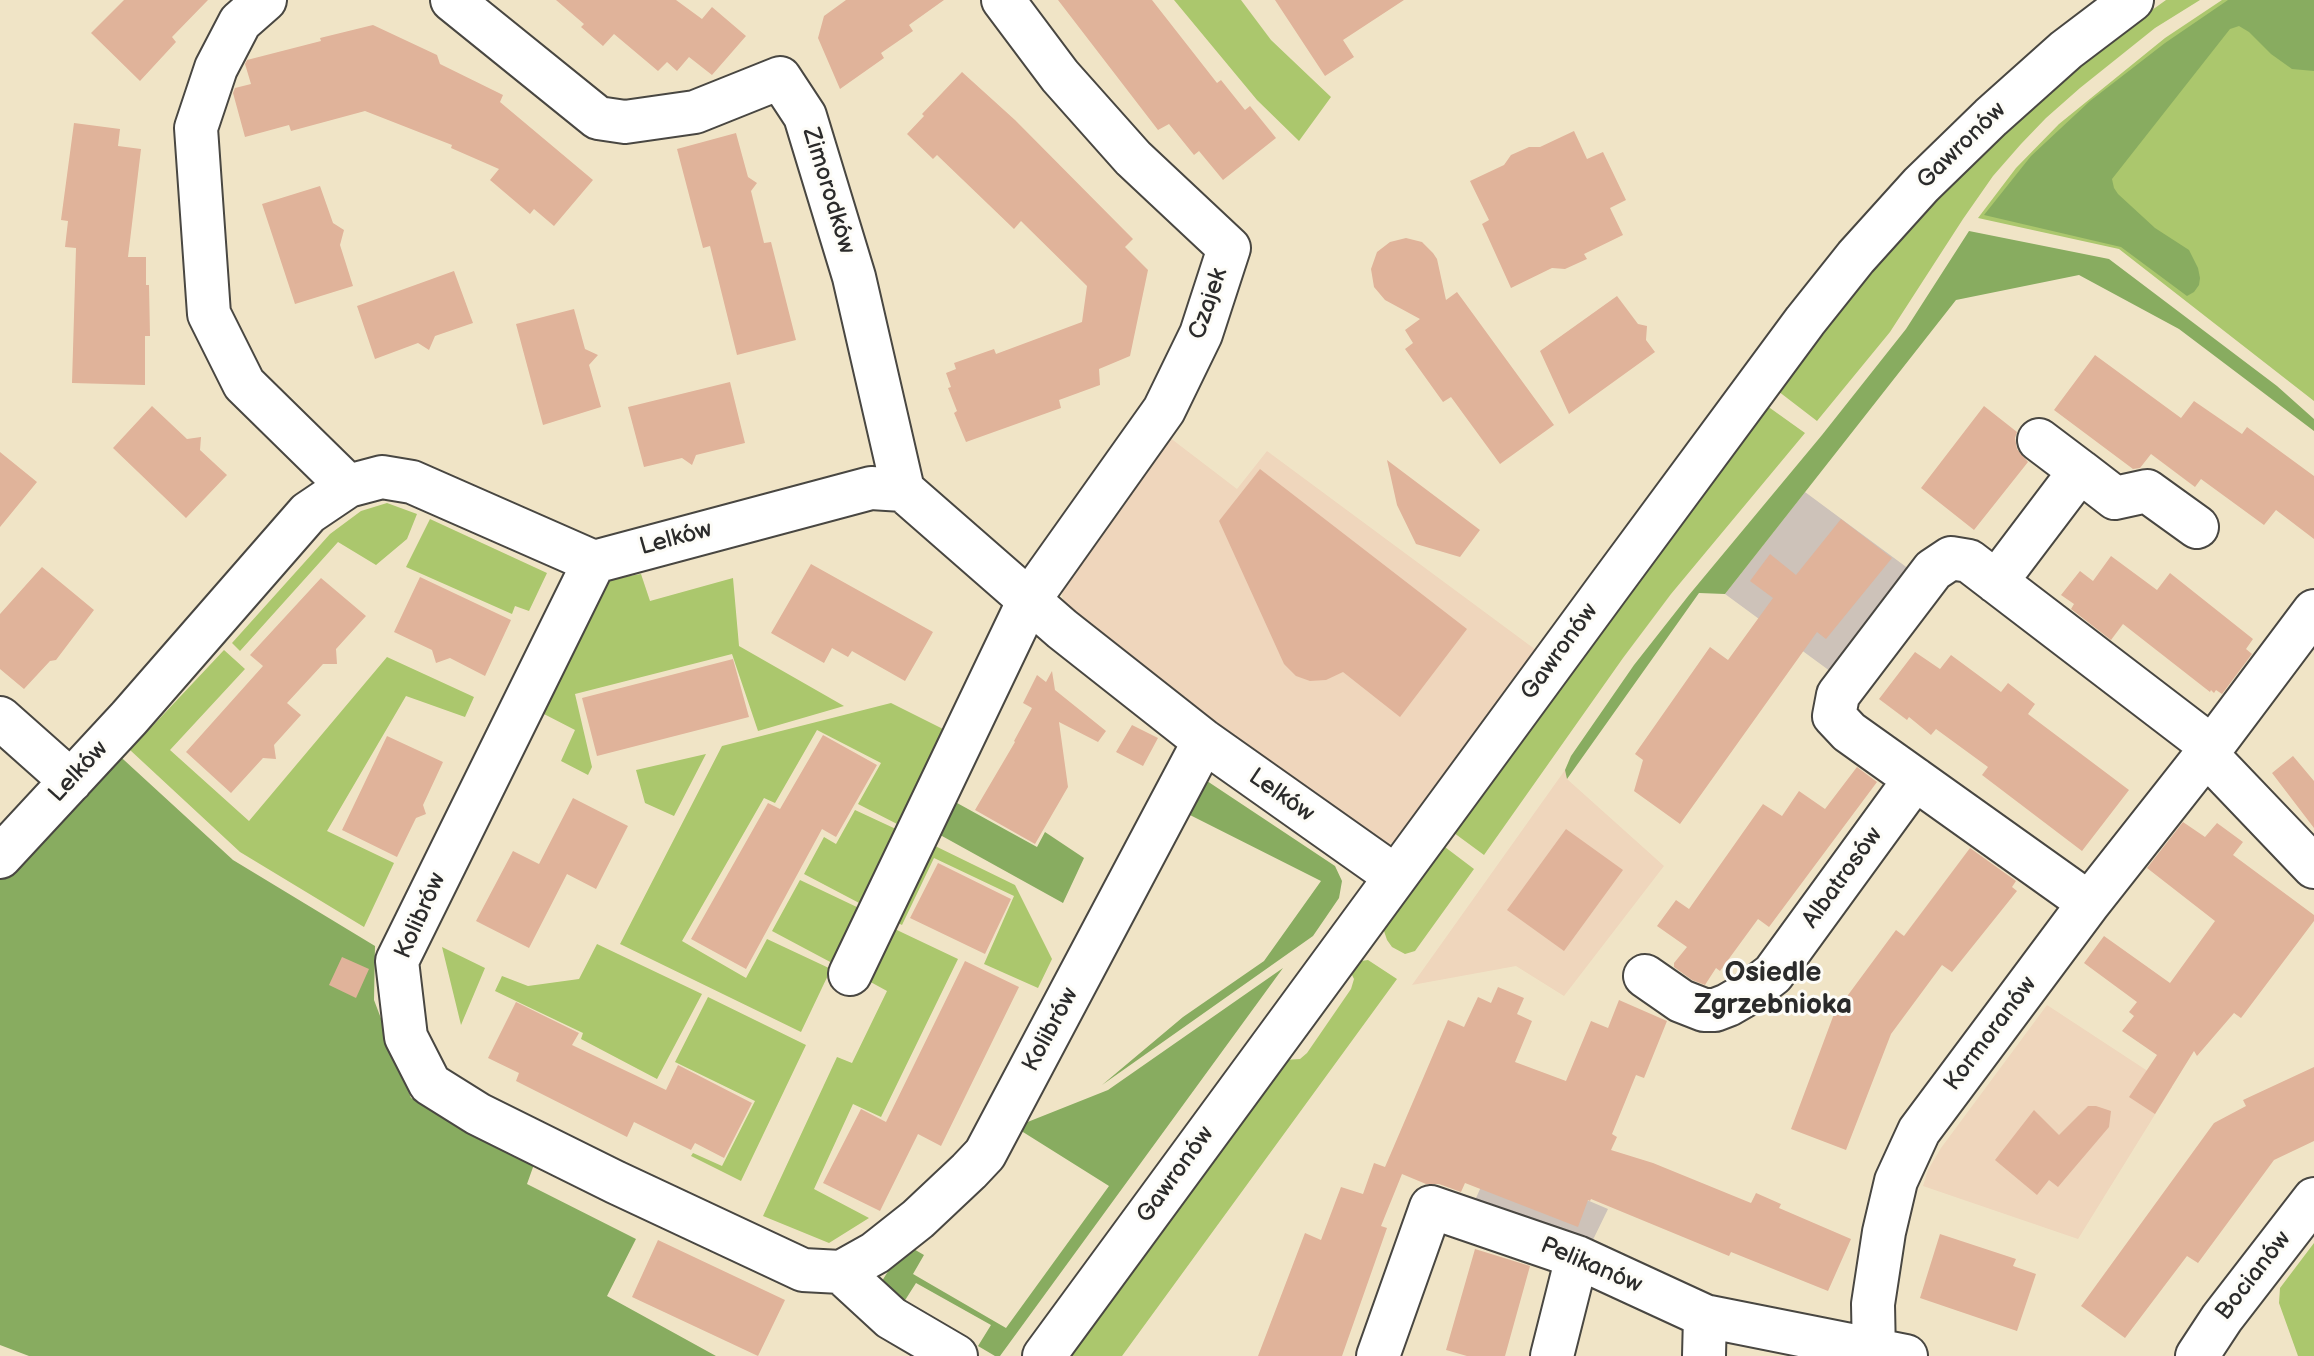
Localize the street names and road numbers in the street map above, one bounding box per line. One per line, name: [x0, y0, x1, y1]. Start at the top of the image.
street label: Gawronów: [1911, 97, 2013, 195]
street label: Zimorodków: [795, 124, 861, 258]
street label: Czajek: [1183, 265, 1235, 343]
street label: Lelków: [637, 516, 715, 562]
street label: Gawronów: [1515, 598, 1605, 706]
street label: Lelków: [43, 735, 115, 809]
street label: Lelków: [1243, 763, 1319, 829]
street label: Albatrosów: [1797, 822, 1889, 934]
street label: Kolibrów: [389, 869, 453, 963]
street label: Kormoranów: [1939, 971, 2043, 1097]
street label: Kolibrów: [1017, 983, 1085, 1077]
street label: Gawronów: [1131, 1121, 1221, 1229]
street label: Bocianów: [2210, 1226, 2298, 1326]
street label: Pelikanów: [1536, 1232, 1646, 1300]

